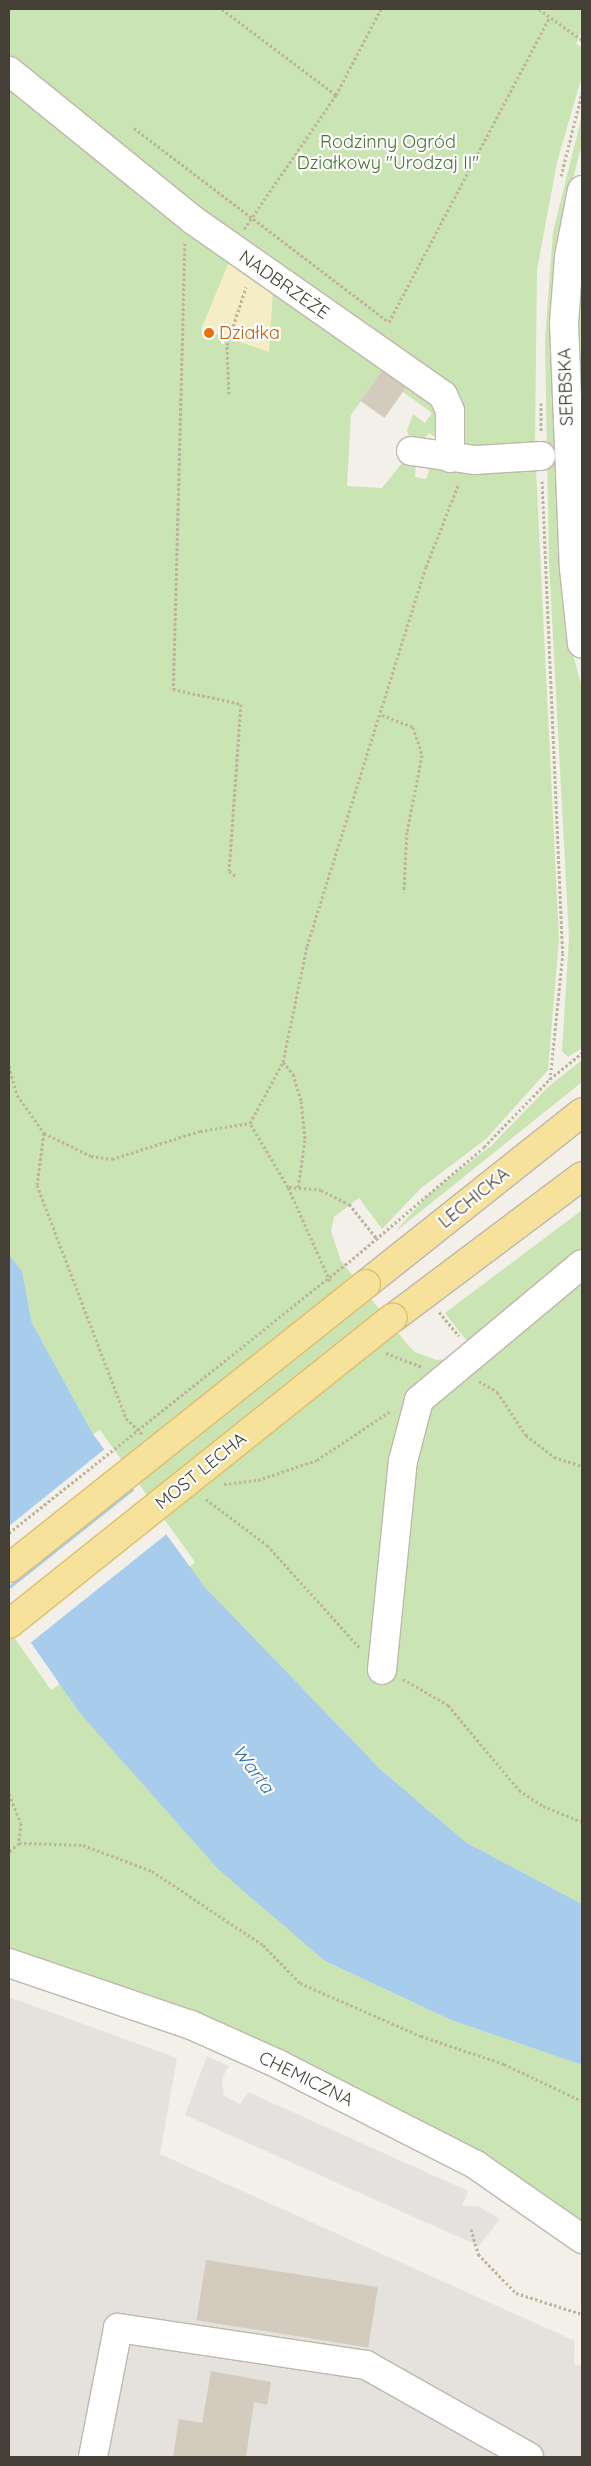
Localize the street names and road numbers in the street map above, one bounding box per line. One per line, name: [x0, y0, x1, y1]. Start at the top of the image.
street label: NADBRZEŻE: [235, 246, 333, 324]
street label: SERBSKA: [554, 348, 578, 426]
street label: LECHICKA: [434, 1163, 514, 1233]
street label: MOST LECHA: [151, 1428, 251, 1514]
street label: CHEMICZNA: [255, 2047, 357, 2111]

